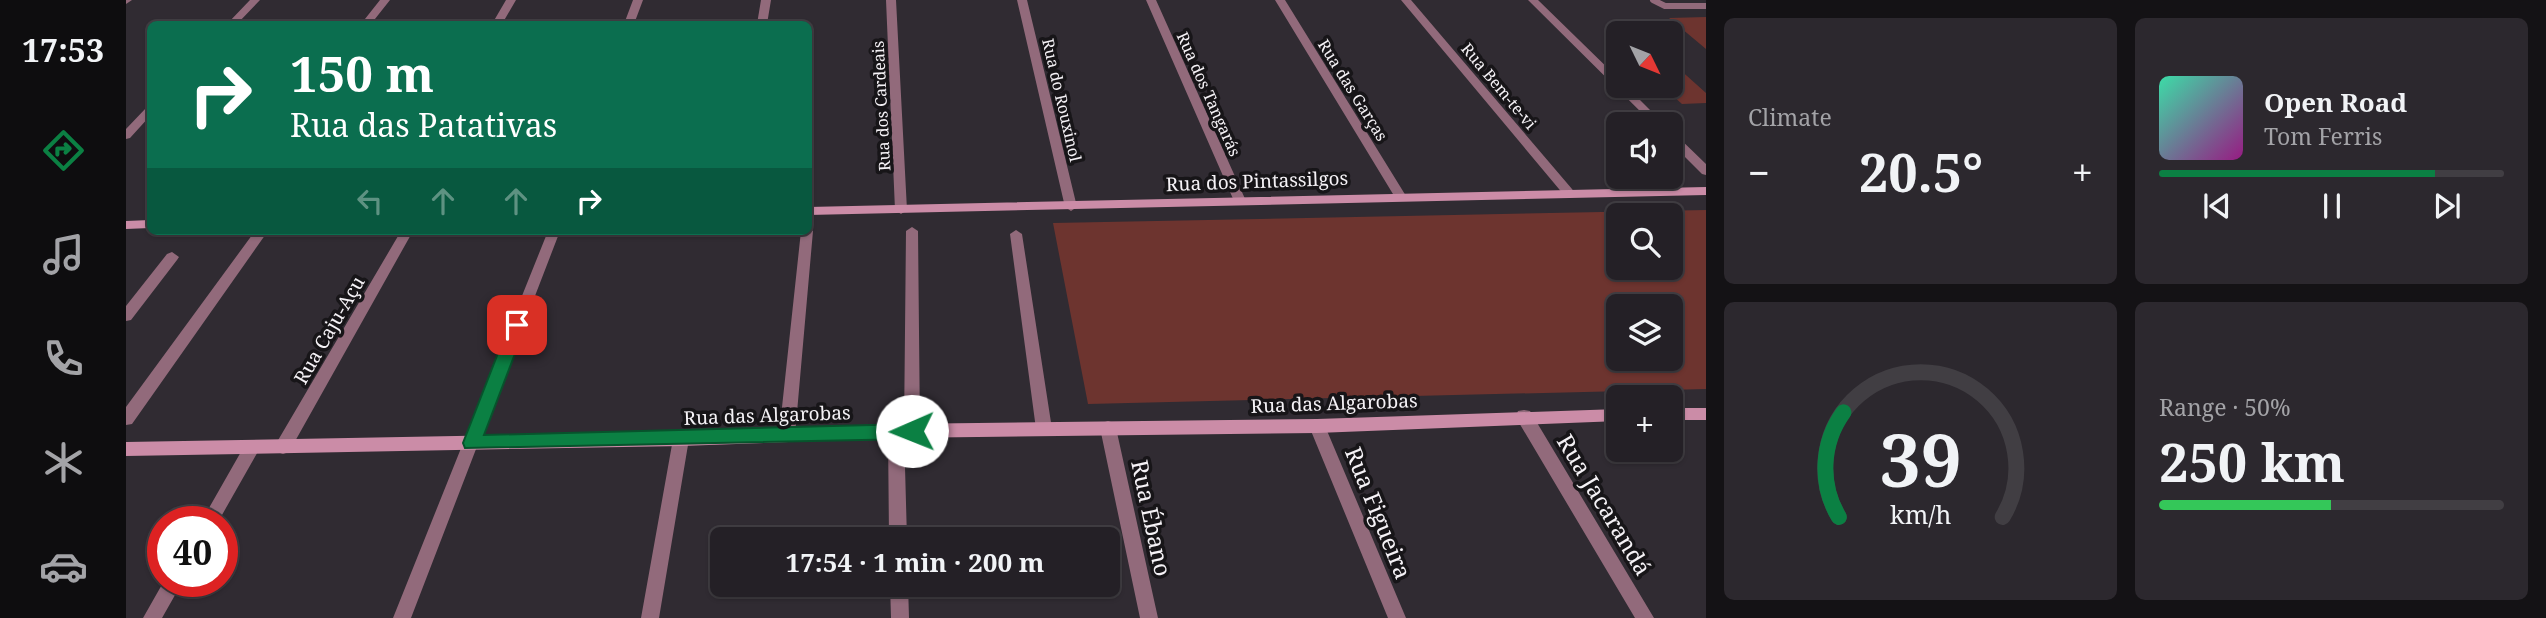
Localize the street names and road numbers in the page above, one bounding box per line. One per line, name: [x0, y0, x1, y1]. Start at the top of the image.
street label: Rua dos Tangarás: [1172, 28, 1246, 160]
street label: Rua das Garças: [1313, 35, 1393, 145]
street label: Rua do Rouxinol: [1037, 36, 1087, 164]
street label: Rua Bem-te-vi: [1456, 38, 1542, 134]
street label: Rua dos Cardeais: [867, 40, 895, 172]
street label: Rua dos Pintassilgos: [1165, 165, 1349, 197]
street label: Rua Caju-Açu: [288, 271, 370, 389]
street label: Rua das Algarobas: [1250, 387, 1418, 419]
street label: Rua das Algarobas: [683, 399, 851, 431]
street label: Rua Jacarandá: [1550, 428, 1660, 581]
street label: Rua Figueira: [1338, 442, 1420, 583]
street label: Rua Ébano: [1124, 457, 1180, 579]

